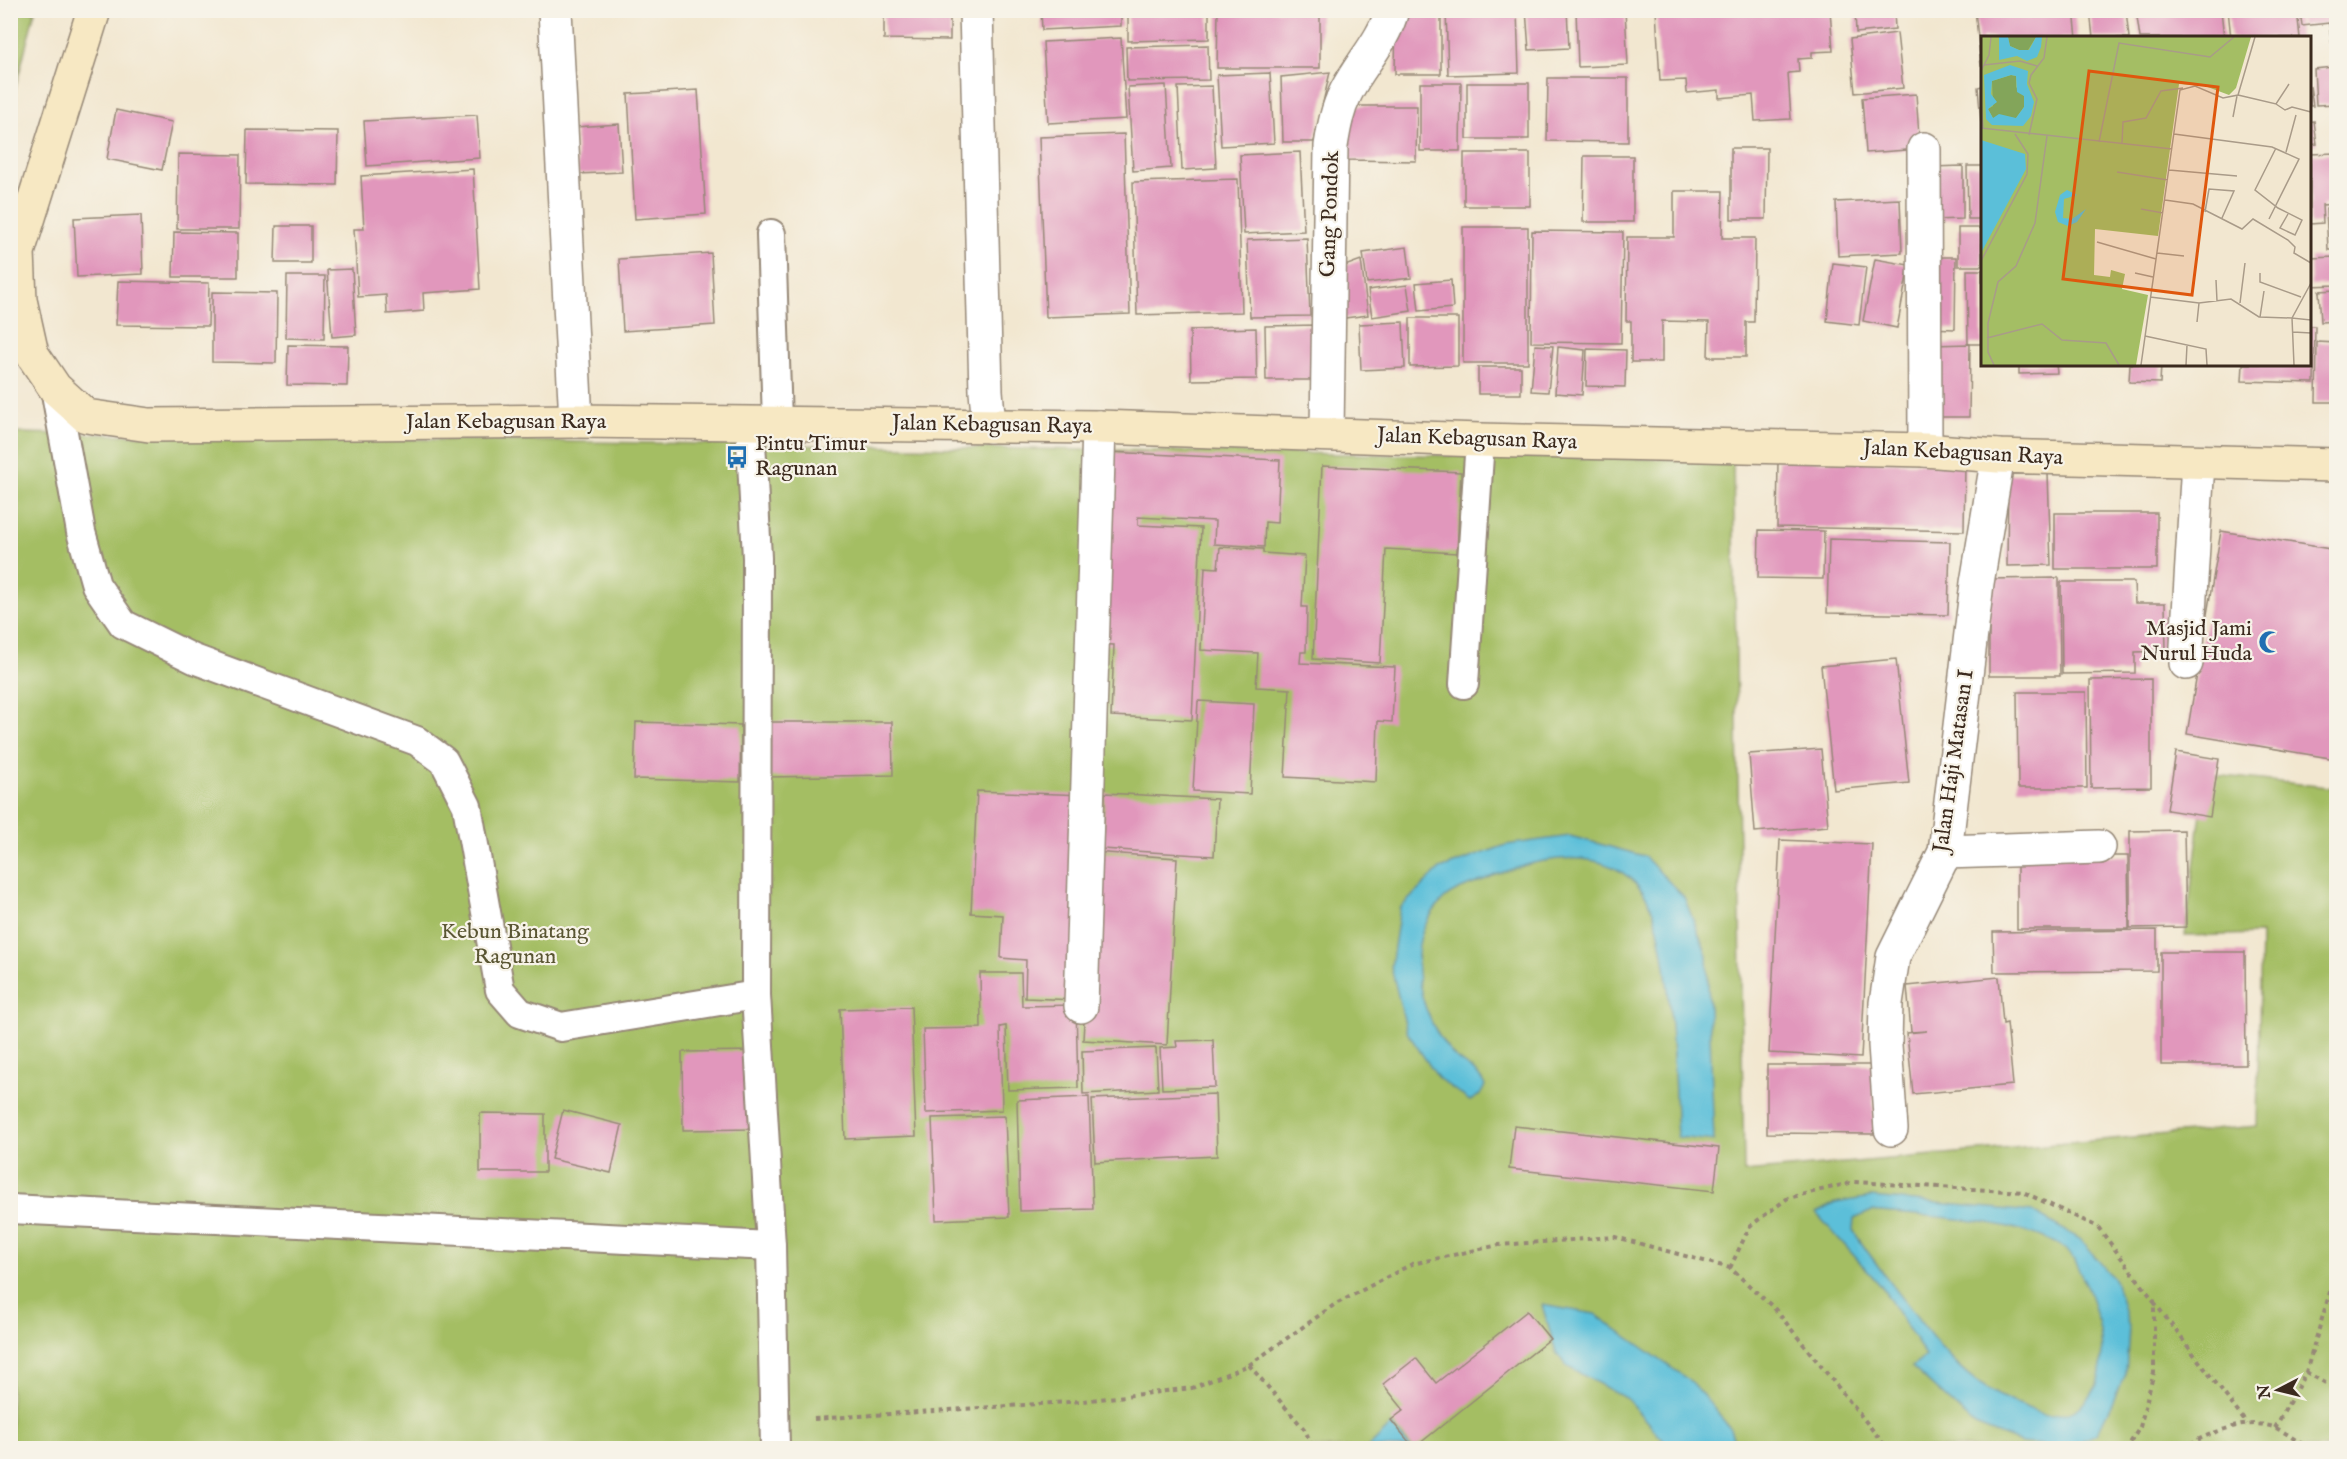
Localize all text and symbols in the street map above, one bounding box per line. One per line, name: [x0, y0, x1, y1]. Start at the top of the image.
inset map: [1981, 36, 2311, 366]
street label: Gang Pondok: [1314, 150, 1346, 278]
street label: Jalan Kebagusan Raya: [403, 408, 607, 436]
street label: Jalan Kebagusan Raya: [889, 409, 1093, 441]
street label: Jalan Kebagusan Raya: [1373, 421, 1578, 457]
place label: Pintu Timur Ragunan: [755, 430, 867, 483]
street label: Jalan Kebagusan Raya: [1859, 434, 2064, 472]
bus stop icon: Pintu Timur Ragunan: [724, 444, 750, 470]
place label: Masjid Jami Nurul Huda: [2141, 615, 2252, 668]
mosque icon: Masjid Jami Nurul Huda: [2257, 629, 2283, 655]
street label: Jalan Haji Matasan I: [1927, 668, 1981, 857]
park label: Kebun Binatang Ragunan: [441, 918, 590, 971]
north arrow: [2248, 1360, 2308, 1420]
text: N: [2254, 1383, 2276, 1401]

